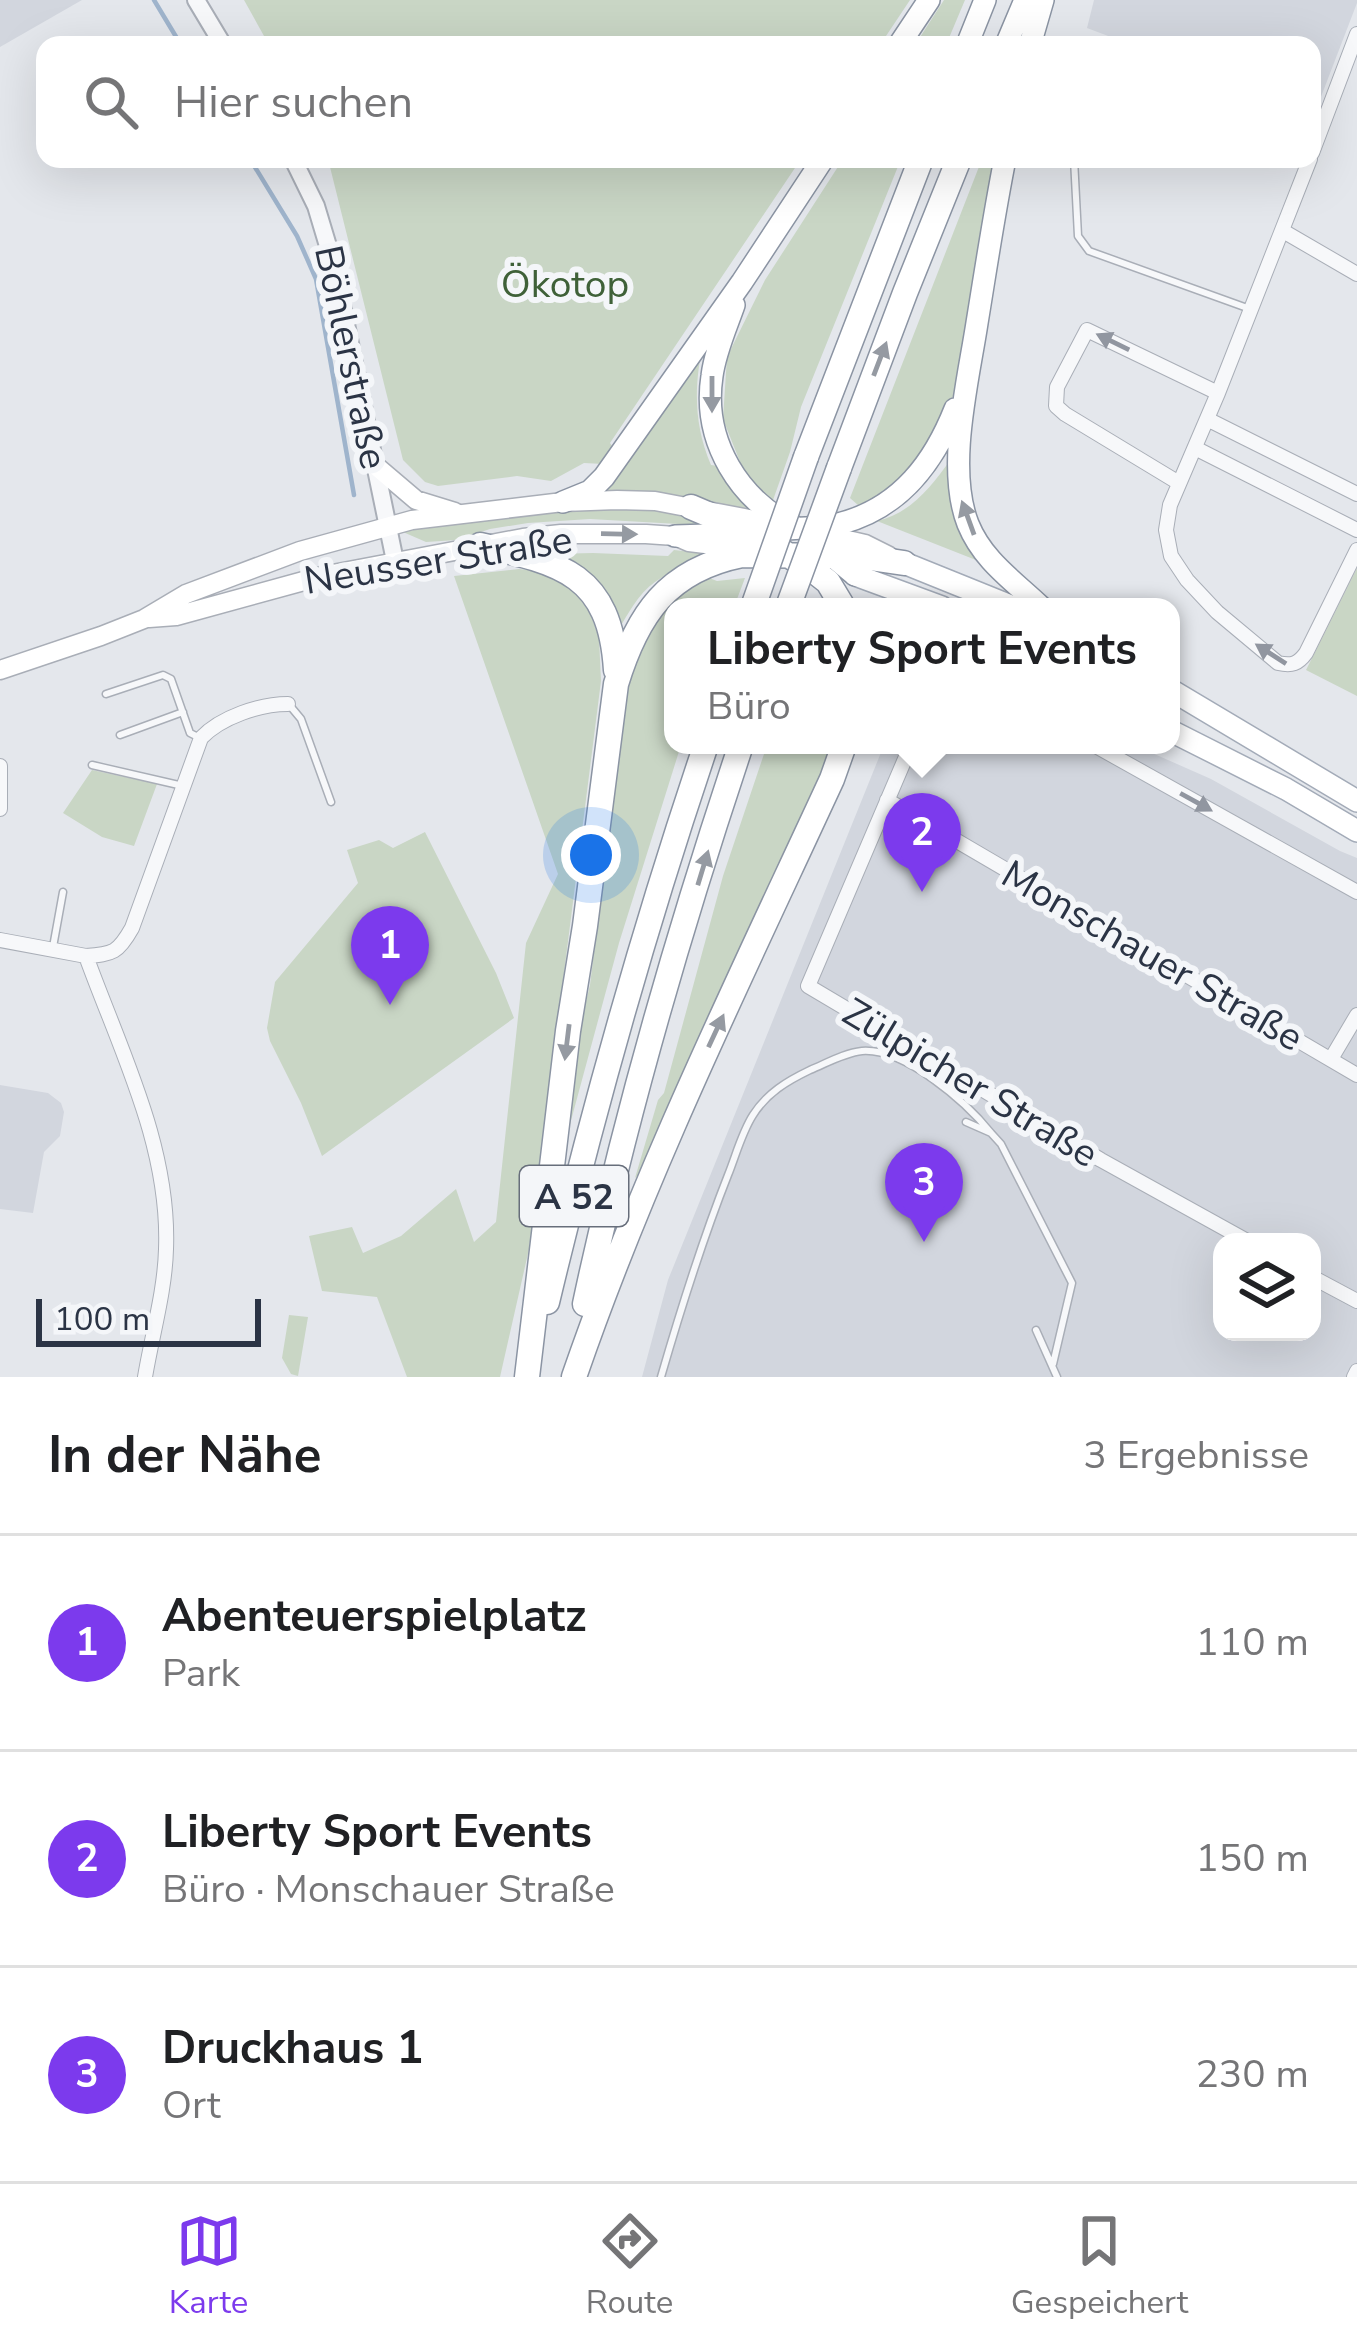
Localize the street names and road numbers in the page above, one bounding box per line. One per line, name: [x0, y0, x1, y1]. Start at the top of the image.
street label: Böhlerstraße: [301, 241, 400, 474]
street label: Neusser Straße: [301, 513, 576, 608]
street label: Monschauer Straße: [992, 848, 1313, 1064]
street label: Zülpicher Straße: [833, 986, 1108, 1181]
road number: A 52: [520, 1166, 628, 1226]

